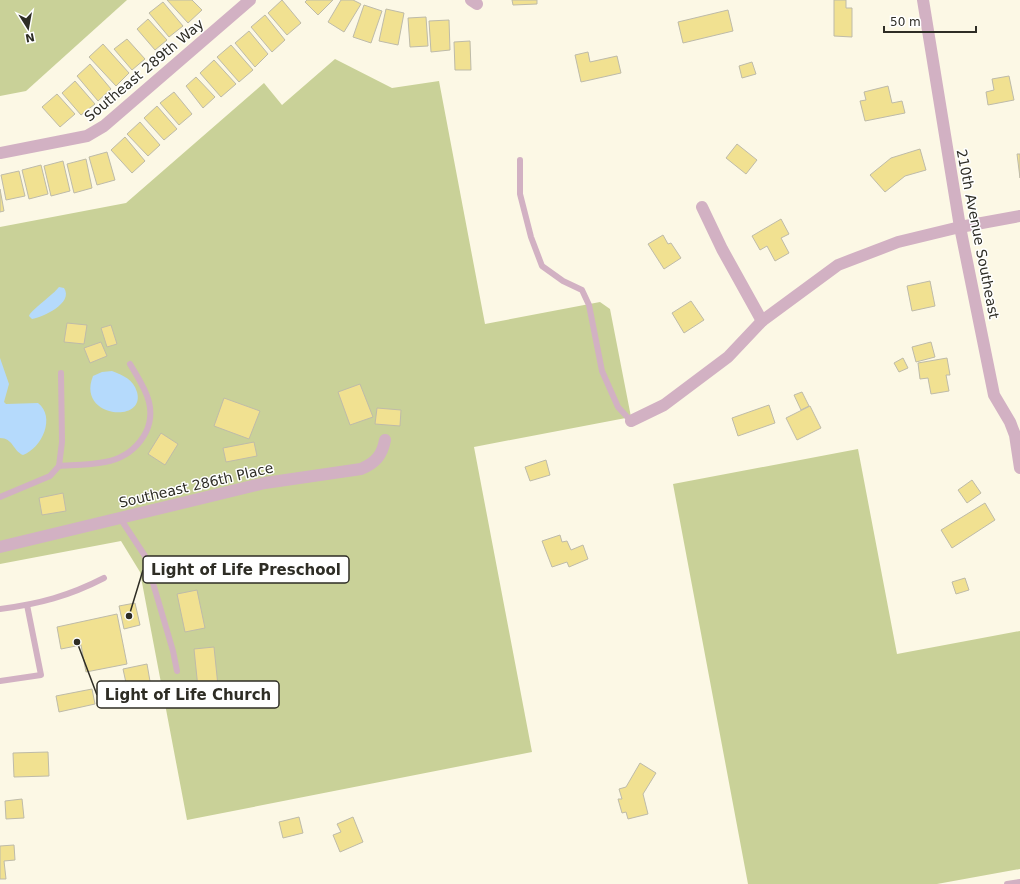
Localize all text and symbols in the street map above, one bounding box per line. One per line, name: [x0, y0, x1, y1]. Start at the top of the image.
north arrow: [8, 8, 48, 48]
scale bar: [884, 8, 976, 34]
text: 50 m: [890, 15, 921, 29]
street label: Southeast 289th Way: [81, 16, 207, 124]
text: N: [24, 30, 36, 45]
street label: 210th Avenue Southeast: [954, 148, 1002, 321]
street label: Southeast 286th Place: [117, 459, 275, 511]
callout: Light of Life Preschool: [143, 556, 349, 583]
text: Light of Life Preschool: [151, 561, 341, 579]
callout: Light of Life Church: [97, 681, 279, 708]
text: Light of Life Church: [105, 686, 271, 704]

